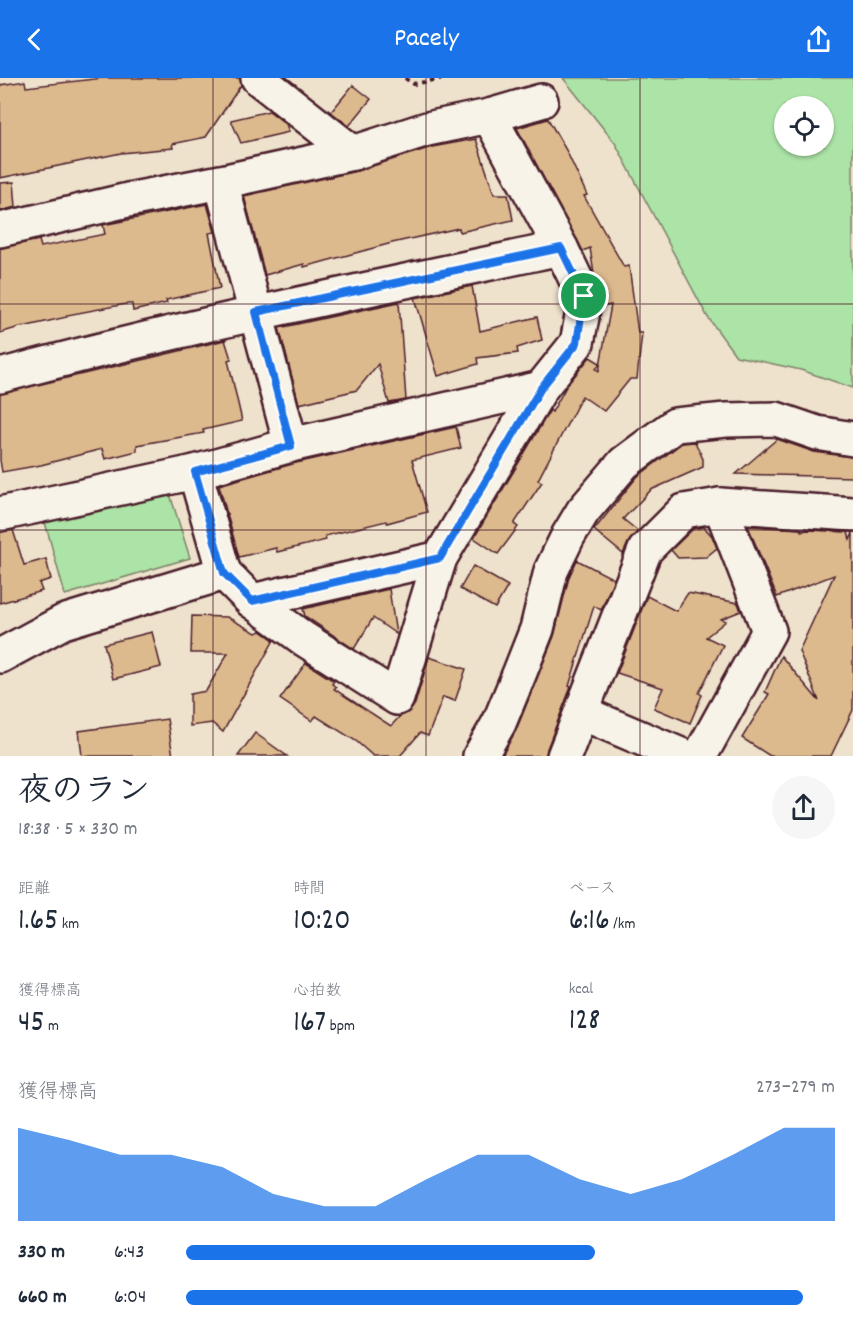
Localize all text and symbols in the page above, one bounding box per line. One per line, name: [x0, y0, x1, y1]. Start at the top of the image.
text: Pacely: [394, 20, 459, 59]
icon: back: [18, 23, 51, 56]
icon: share: [802, 23, 835, 56]
map controls: [774, 96, 834, 156]
button: locate: [774, 96, 834, 156]
pin: [558, 270, 609, 321]
icon: arrive: [567, 279, 600, 312]
text: 夜のラン: [18, 770, 150, 817]
button: share: [772, 776, 835, 839]
text: 18:38 · 5 × 330 m: [18, 816, 138, 844]
text: 距離: [18, 878, 50, 901]
text: 時間: [293, 878, 325, 901]
text: ペース: [569, 878, 616, 901]
text: 1.65: [18, 901, 58, 944]
text: 10:20: [293, 901, 351, 944]
text: 6:16: [569, 901, 610, 944]
text: km: [58, 913, 79, 936]
text: /km: [610, 913, 635, 936]
text: kcal: [569, 978, 593, 1001]
text: 獲得標高: [18, 980, 82, 1003]
text: 心拍数: [293, 980, 341, 1003]
text: 128: [569, 1001, 600, 1044]
text: 45: [18, 1003, 44, 1046]
text: 167: [293, 1003, 326, 1046]
text: m: [44, 1015, 59, 1038]
text: bpm: [326, 1015, 355, 1038]
text: 273–279 m: [756, 1074, 835, 1102]
text: 獲得標高: [18, 1079, 98, 1107]
text: 330 m: [18, 1239, 65, 1267]
text: 6:43: [114, 1239, 144, 1267]
text: 660 m: [18, 1284, 67, 1312]
text: 6:04: [114, 1284, 146, 1312]

